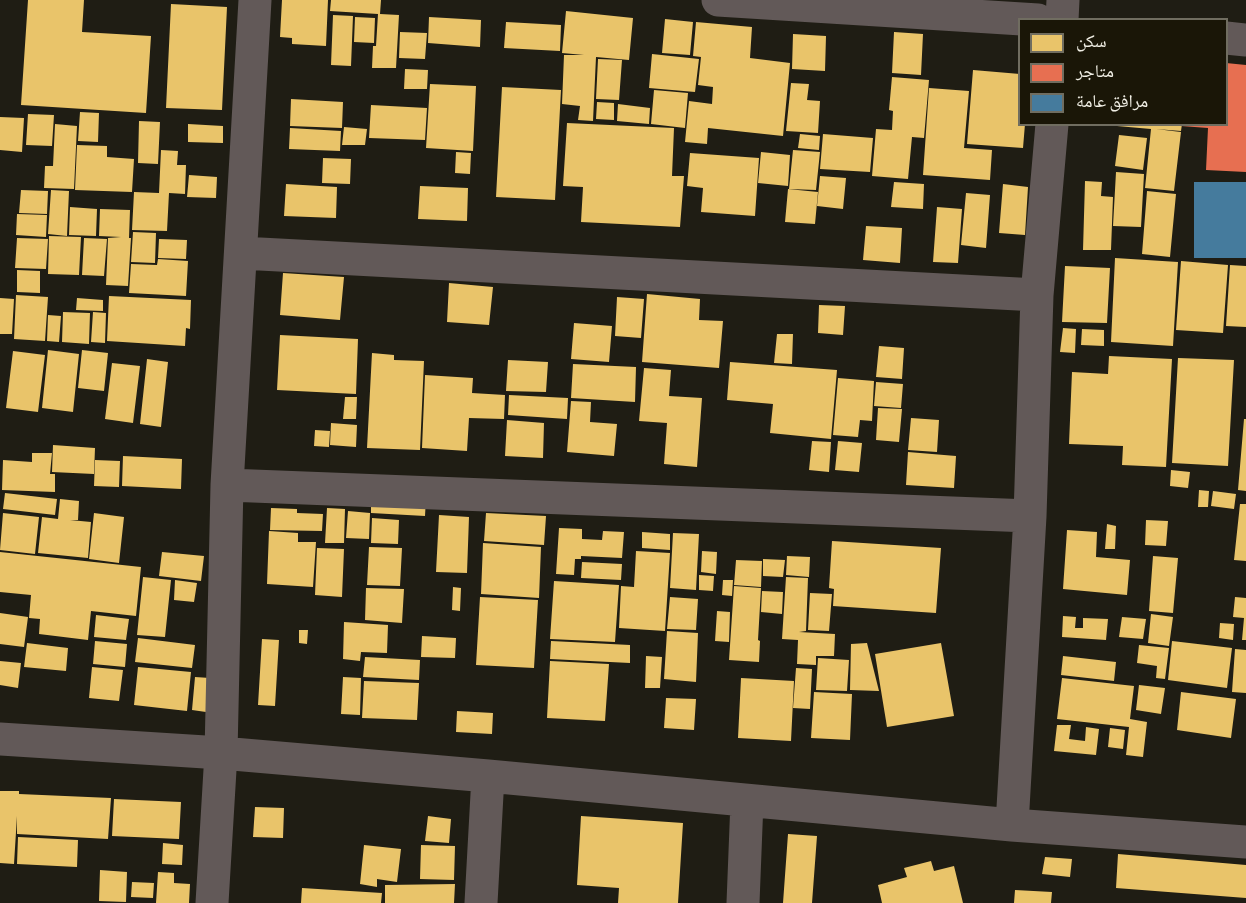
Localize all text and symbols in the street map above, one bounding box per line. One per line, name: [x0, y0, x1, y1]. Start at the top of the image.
legend: [1018, 18, 1228, 126]
text: سكن: [1076, 29, 1107, 51]
text: متاجر: [1076, 59, 1114, 81]
text: مرافق عامة: [1076, 89, 1148, 111]

